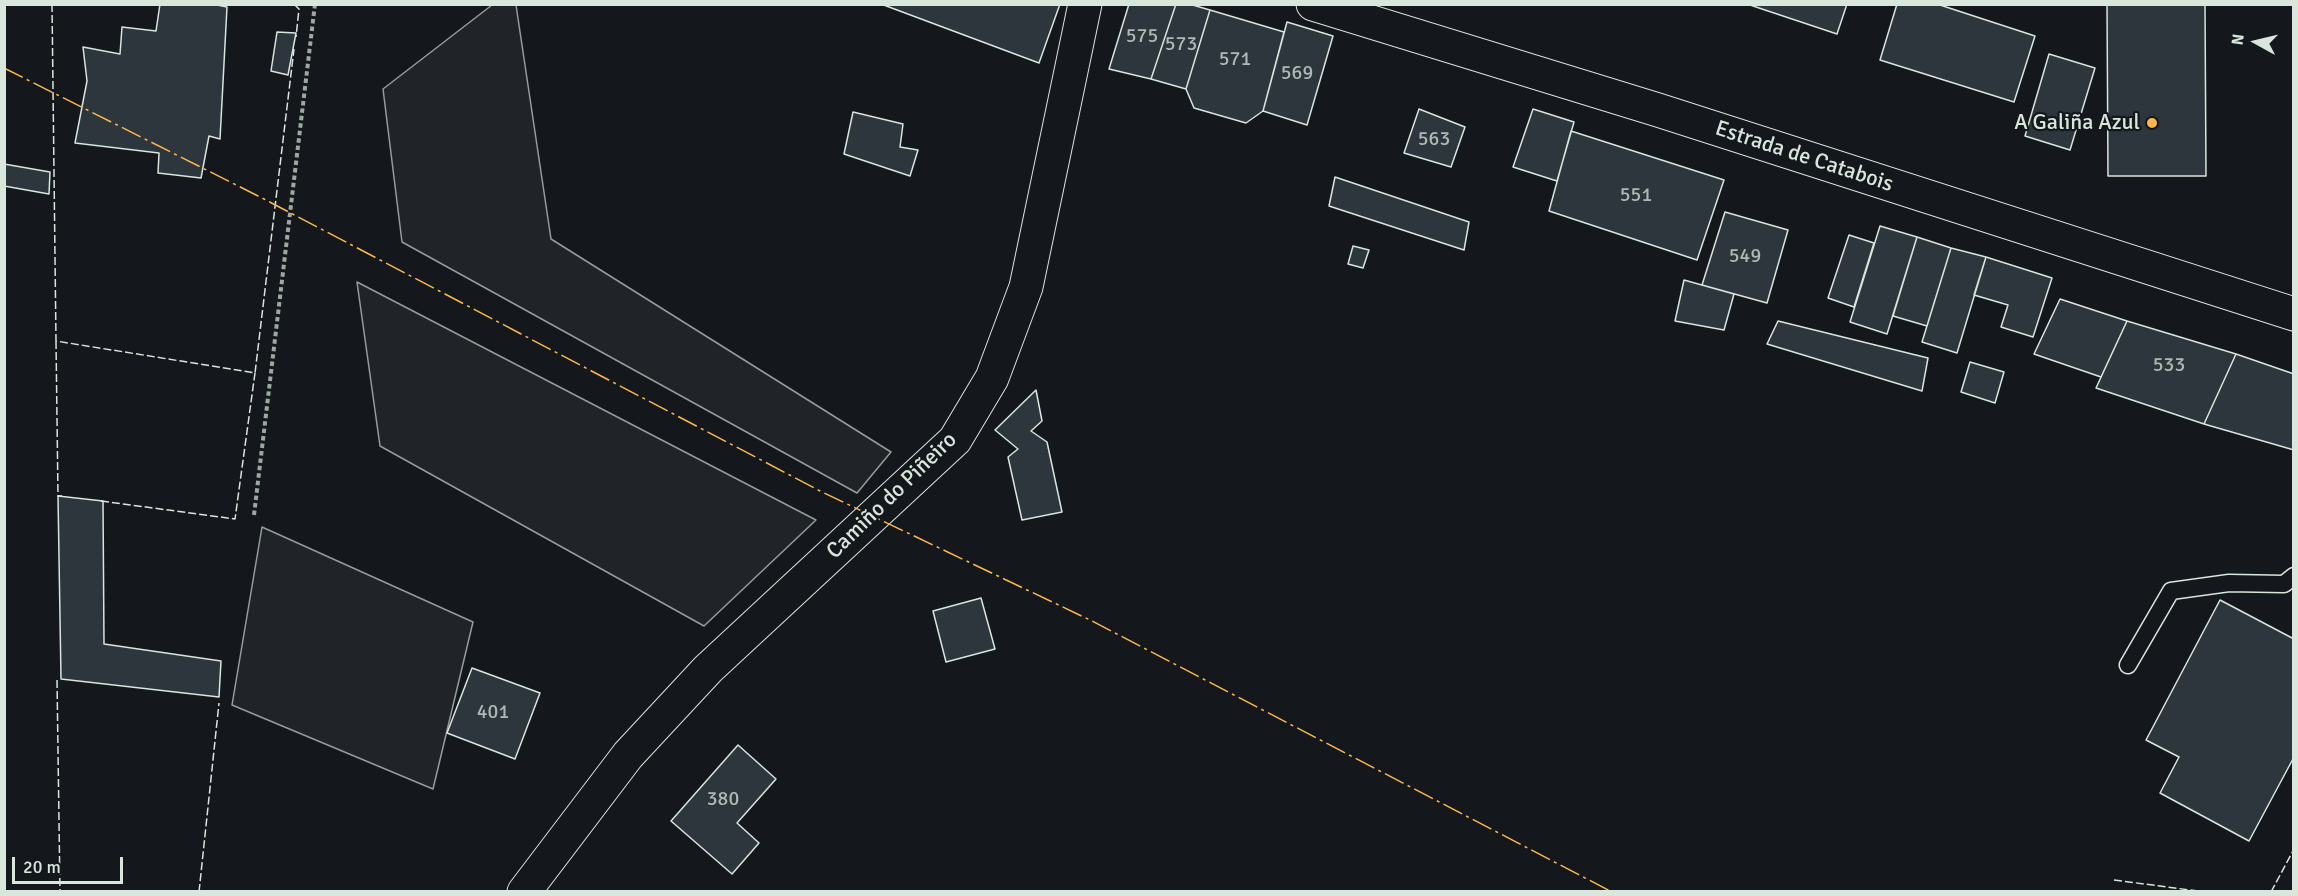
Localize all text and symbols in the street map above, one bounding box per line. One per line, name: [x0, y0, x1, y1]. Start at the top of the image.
north arrow: [2226, 12, 2286, 72]
house number: 575: [1126, 25, 1158, 49]
house number: 573: [1165, 33, 1197, 57]
text: N: [2227, 33, 2249, 46]
house number: 571: [1219, 48, 1251, 72]
house number: 569: [1281, 62, 1313, 86]
place label: A Galiña Azul: [2014, 110, 2140, 136]
street label: Estrada de Catabois: [1712, 116, 1896, 198]
marker: A Galiña Azul: [2145, 116, 2159, 130]
house number: 563: [1418, 128, 1450, 152]
house number: 551: [1620, 184, 1652, 208]
house number: 549: [1729, 245, 1761, 269]
house number: 533: [2153, 354, 2185, 378]
street label: Camiño do Piñeiro: [821, 427, 963, 565]
house number: 401: [477, 701, 509, 725]
house number: 380: [707, 788, 739, 812]
scale bar: [15, 845, 126, 883]
text: 20 m: [23, 856, 61, 878]

